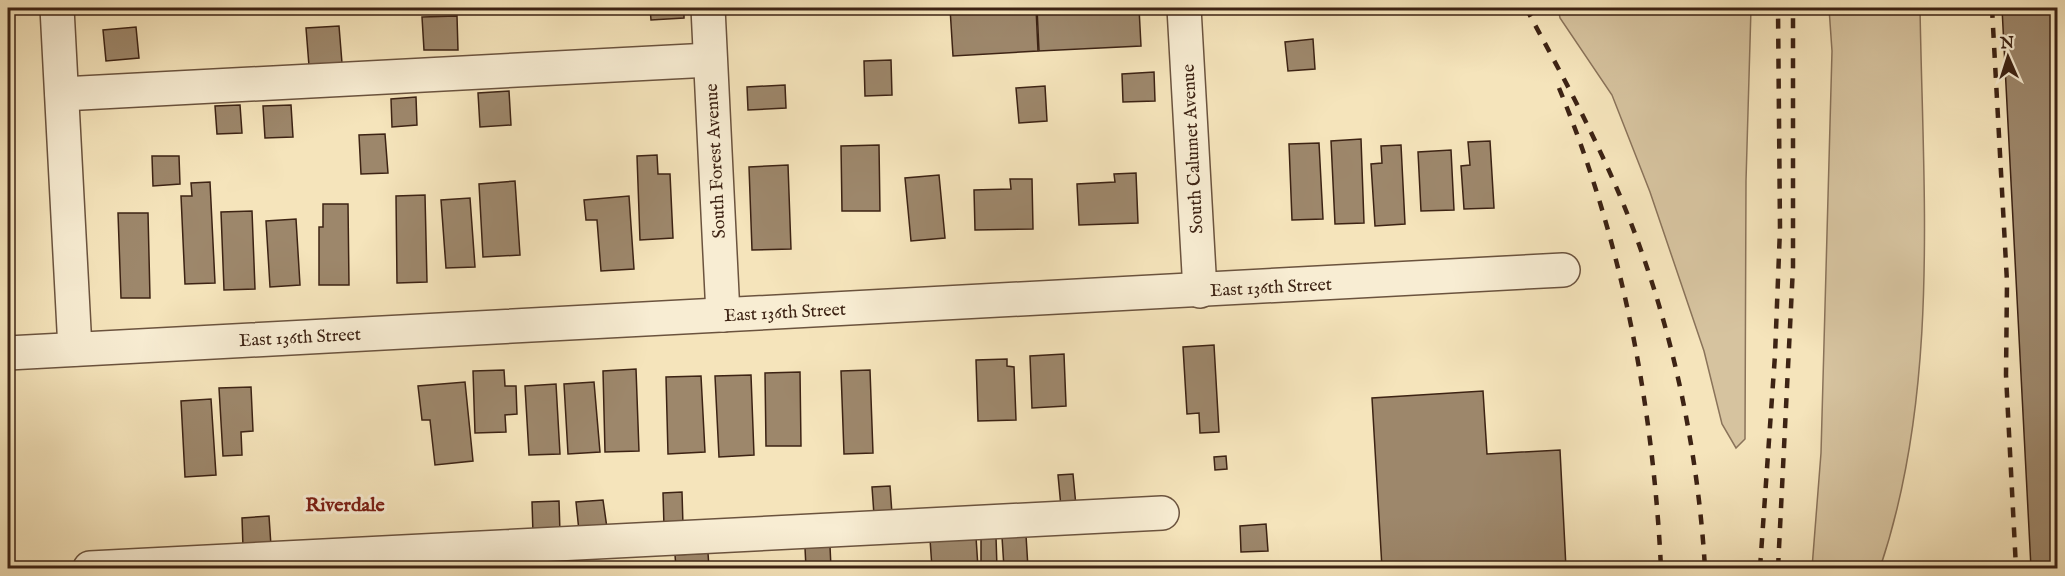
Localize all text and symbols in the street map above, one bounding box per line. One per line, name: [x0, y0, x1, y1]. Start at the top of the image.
north arrow: [1978, 27, 2038, 87]
text: N: [1999, 34, 2015, 54]
street label: South Calumet Avenue: [1178, 63, 1209, 234]
street label: South Forest Avenue: [701, 83, 732, 239]
street label: East 136th Street: [1209, 274, 1333, 303]
street label: East 136th Street: [723, 299, 847, 328]
street label: East 136th Street: [238, 324, 362, 353]
district label: Riverdale: [305, 493, 386, 518]

